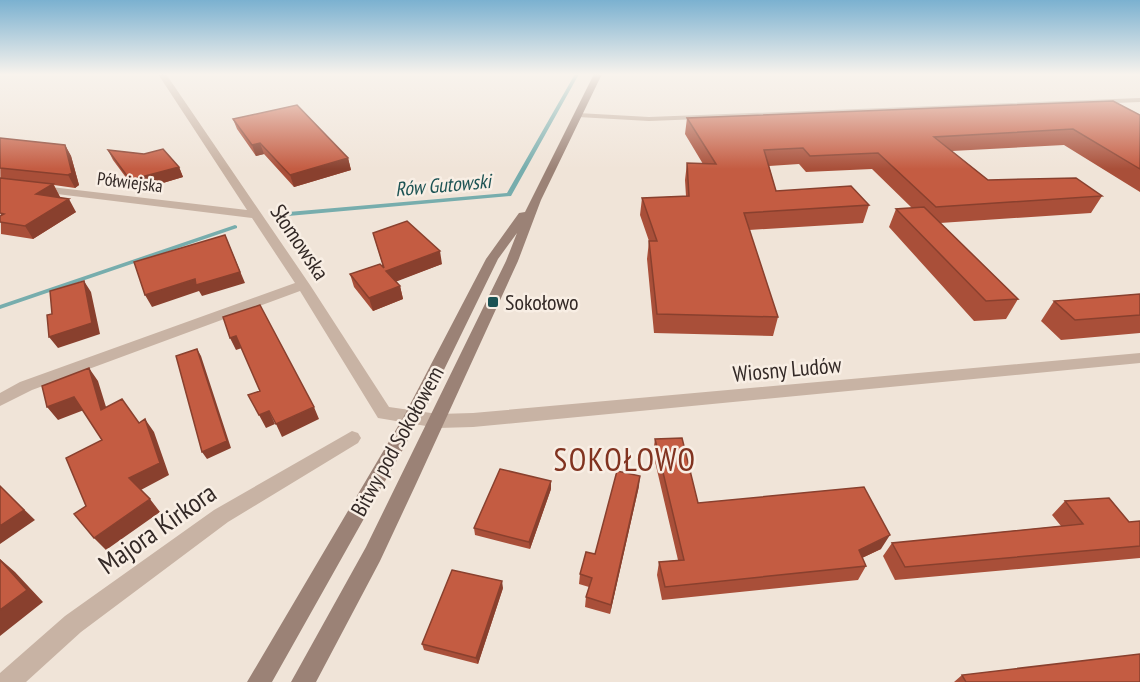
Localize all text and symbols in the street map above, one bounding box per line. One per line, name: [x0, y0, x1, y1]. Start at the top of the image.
street label: Półwiejska: [96, 167, 164, 197]
water label: Rów Gutowski: [394, 168, 495, 202]
street label: Słomowska: [265, 199, 335, 285]
place label: Sokołowo: [505, 288, 578, 316]
marker: Sokołowo: [486, 295, 500, 309]
street label: Wiosny Ludów: [732, 350, 842, 388]
street label: Bitwy pod Sokołowem: [344, 361, 450, 521]
district label: SOKOŁOWO: [553, 438, 697, 480]
street label: Majora Kirkora: [92, 475, 222, 581]

